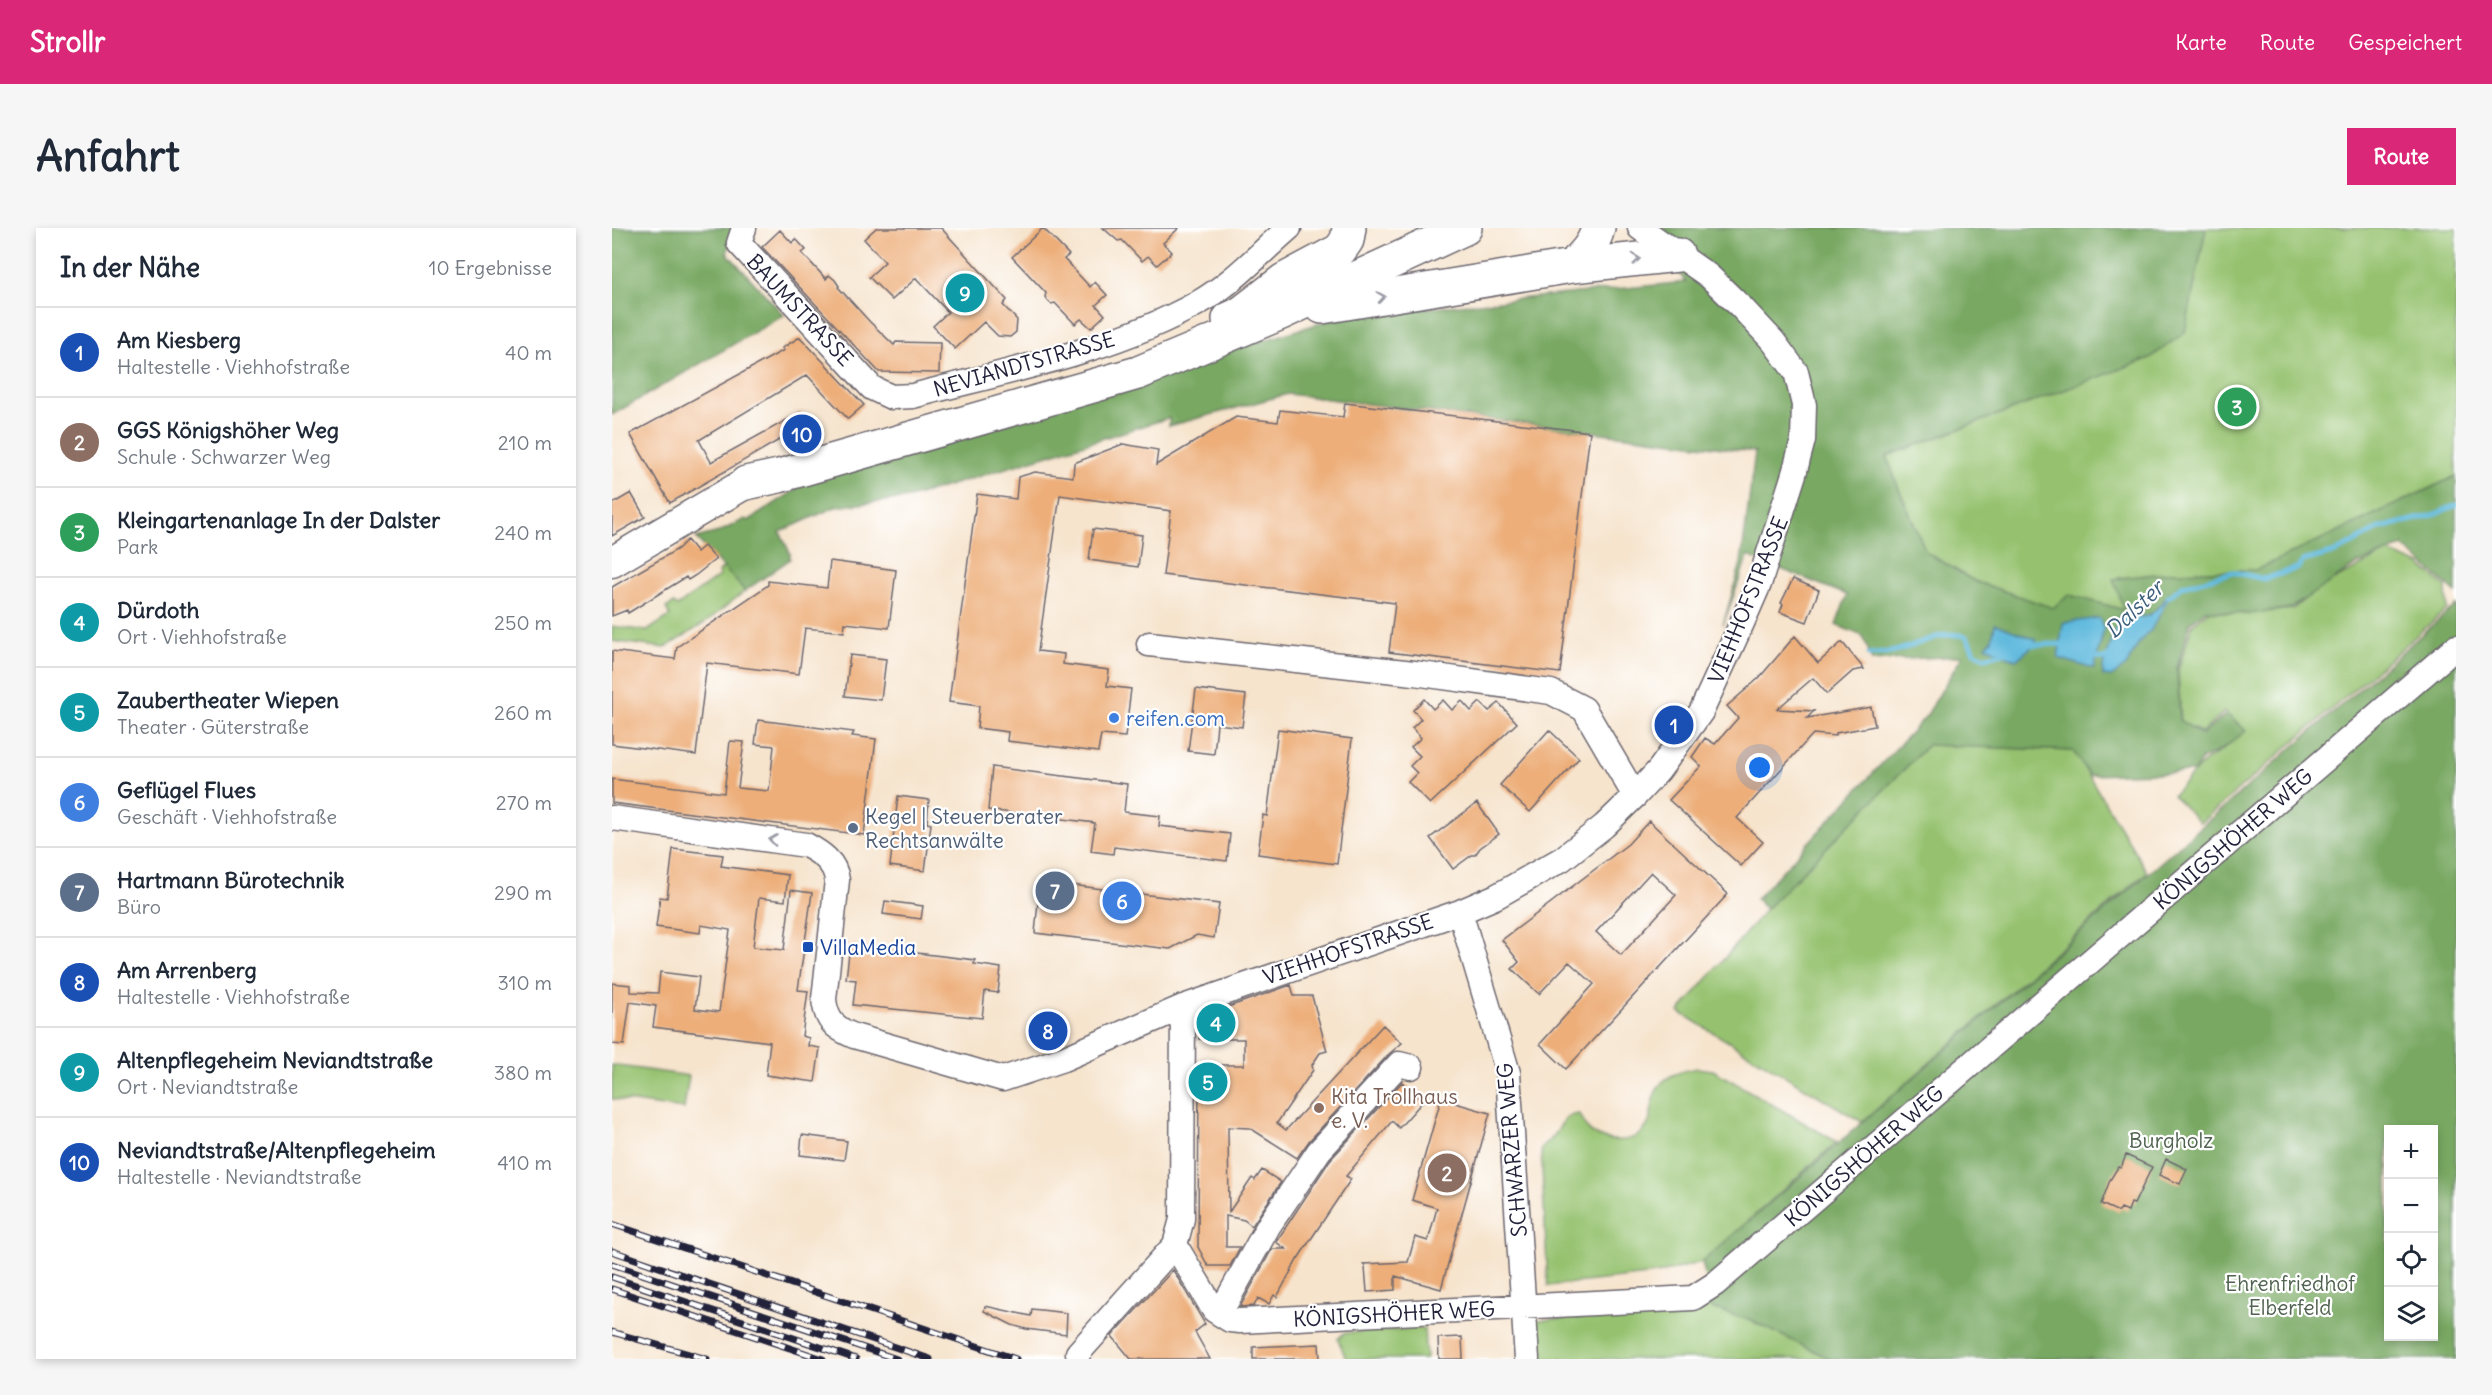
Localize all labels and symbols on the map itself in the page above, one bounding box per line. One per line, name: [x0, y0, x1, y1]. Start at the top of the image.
street label: BAUMSTRASSE: [741, 248, 859, 372]
one-way arrow: [1631, 254, 1640, 266]
pin: 9: [946, 270, 984, 316]
one-way arrow: [1376, 292, 1385, 304]
street label: NEVIANDTSTRASSE: [930, 325, 1118, 403]
pin: 3: [2218, 384, 2256, 429]
pin: 10: [782, 412, 822, 456]
street label: VIEHHOFSTRASSE: [1702, 512, 1794, 688]
water label: Dalster: [2099, 572, 2171, 644]
pin: 1: [1654, 702, 1694, 748]
place label: reifen.com: [1126, 705, 1225, 732]
marker: reifen.com: [1107, 711, 1121, 725]
your location: [1745, 753, 1774, 782]
street label: KÖNIGSHÖHER WEG: [2148, 762, 2318, 916]
place label: Kegel | Steuerberater Rechtsanwälte: [865, 803, 1063, 854]
marker: Kegel | Steuerberater Rechtsanwälte: [846, 821, 860, 835]
one-way arrow: [769, 835, 778, 847]
pin: 7: [1036, 868, 1074, 914]
pin: 6: [1102, 878, 1142, 924]
street label: VIEHHOFSTRASSE: [1259, 907, 1437, 991]
place label: VillaMedia: [820, 934, 916, 961]
marker: VillaMedia: [801, 940, 815, 954]
pin: 4: [1196, 1000, 1236, 1046]
pin: 8: [1028, 1008, 1068, 1054]
pin: 5: [1188, 1060, 1228, 1104]
street label: SCHWARZER WEG: [1491, 1062, 1533, 1238]
street label: KÖNIGSHÖHER WEG: [1779, 1079, 1949, 1233]
place label: Kita Trollhaus e. V.: [1331, 1083, 1458, 1134]
marker: Kita Trollhaus e. V.: [1312, 1101, 1326, 1115]
park label: Burgholz: [2129, 1127, 2213, 1154]
pin: 2: [1428, 1150, 1466, 1196]
park label: Ehrenfriedhof Elberfeld: [2225, 1270, 2356, 1321]
street label: KÖNIGSHÖHER WEG: [1292, 1295, 1496, 1333]

